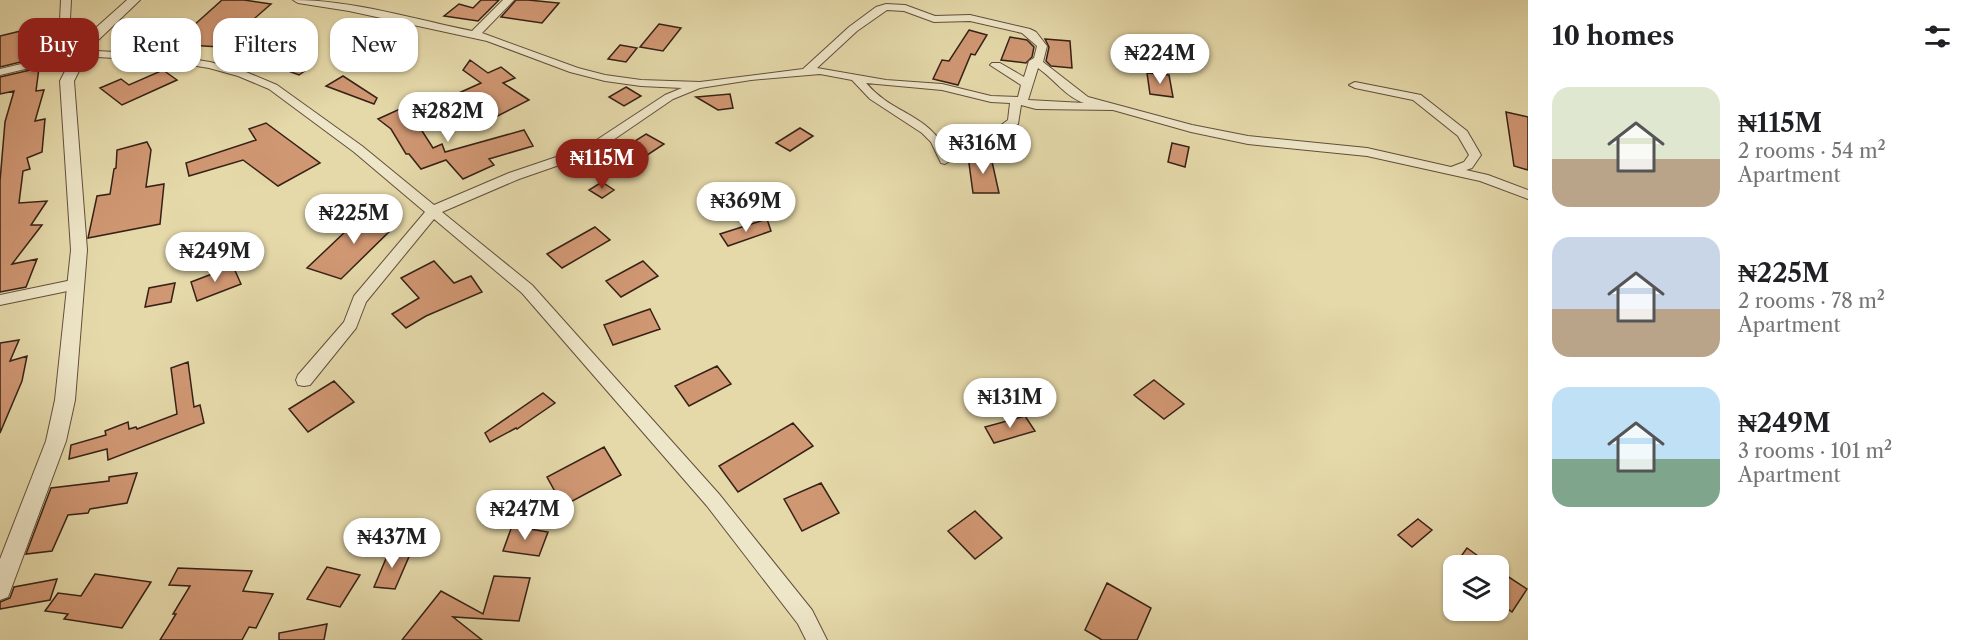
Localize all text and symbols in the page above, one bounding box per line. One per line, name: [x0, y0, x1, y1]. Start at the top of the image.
chip: Buy: [18, 18, 99, 72]
chip: Rent: [111, 18, 201, 72]
chip: Filters: [213, 18, 318, 72]
chip: New: [330, 18, 418, 72]
text: 10 homes: [1552, 20, 1674, 52]
icon: filters: [1921, 20, 1954, 53]
pin: ₦224M: [1118, 34, 1202, 85]
text: ₦224M: [1124, 41, 1196, 65]
pin: ₦282M: [406, 92, 490, 143]
text: ₦282M: [412, 99, 484, 123]
text: ₦115M: [1738, 107, 1822, 139]
icon: home: [1600, 111, 1672, 183]
pin: ₦316M: [941, 124, 1025, 175]
text: ₦316M: [949, 131, 1017, 155]
pin: ₦115M: [560, 139, 644, 190]
text: 2 rooms · 54 m²: [1738, 139, 1886, 163]
text: ₦115M: [570, 146, 634, 170]
text: Apartment: [1738, 163, 1841, 187]
pin: ₦369M: [704, 182, 788, 233]
text: ₦369M: [711, 189, 781, 213]
pin: ₦225M: [312, 194, 396, 245]
text: ₦225M: [319, 201, 389, 225]
pin: ₦249M: [173, 232, 257, 283]
text: ₦249M: [179, 239, 251, 263]
text: ₦225M: [1738, 257, 1829, 289]
icon: home: [1600, 261, 1672, 333]
text: 2 rooms · 78 m²: [1738, 289, 1885, 313]
text: Apartment: [1738, 313, 1841, 337]
pin: ₦131M: [968, 378, 1052, 429]
text: ₦131M: [978, 385, 1042, 409]
text: ₦249M: [1738, 407, 1831, 439]
icon: home: [1600, 411, 1672, 483]
text: 3 rooms · 101 m²: [1738, 439, 1892, 463]
text: Apartment: [1738, 463, 1841, 487]
pin: ₦247M: [483, 490, 567, 541]
text: ₦247M: [490, 497, 560, 521]
pin: ₦437M: [350, 518, 434, 569]
text: ₦437M: [357, 525, 427, 549]
map controls: [1443, 555, 1509, 621]
button: layers: [1443, 555, 1509, 621]

